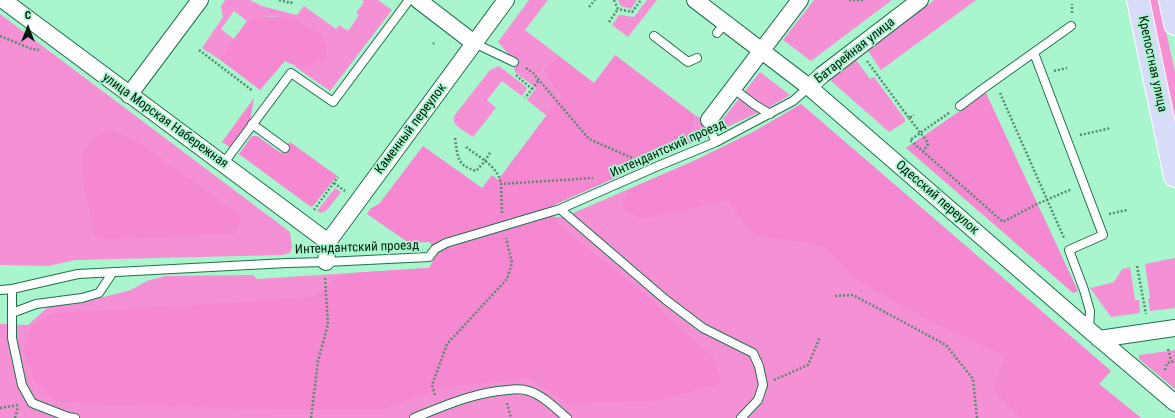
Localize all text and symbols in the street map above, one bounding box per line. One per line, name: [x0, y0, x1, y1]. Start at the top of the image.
north arrow: [8, 8, 48, 48]
text: С: [25, 9, 31, 22]
street label: Батарейная улица: [812, 15, 898, 87]
street label: Крепостная улица: [1134, 15, 1170, 113]
street label: улица Морская Набережная: [99, 70, 231, 172]
street label: Каменный переулок: [372, 81, 450, 177]
street label: Интендантский проезд: [608, 117, 728, 181]
street label: Одесский переулок: [892, 158, 982, 238]
street label: Интендантский проезд: [295, 238, 419, 258]

